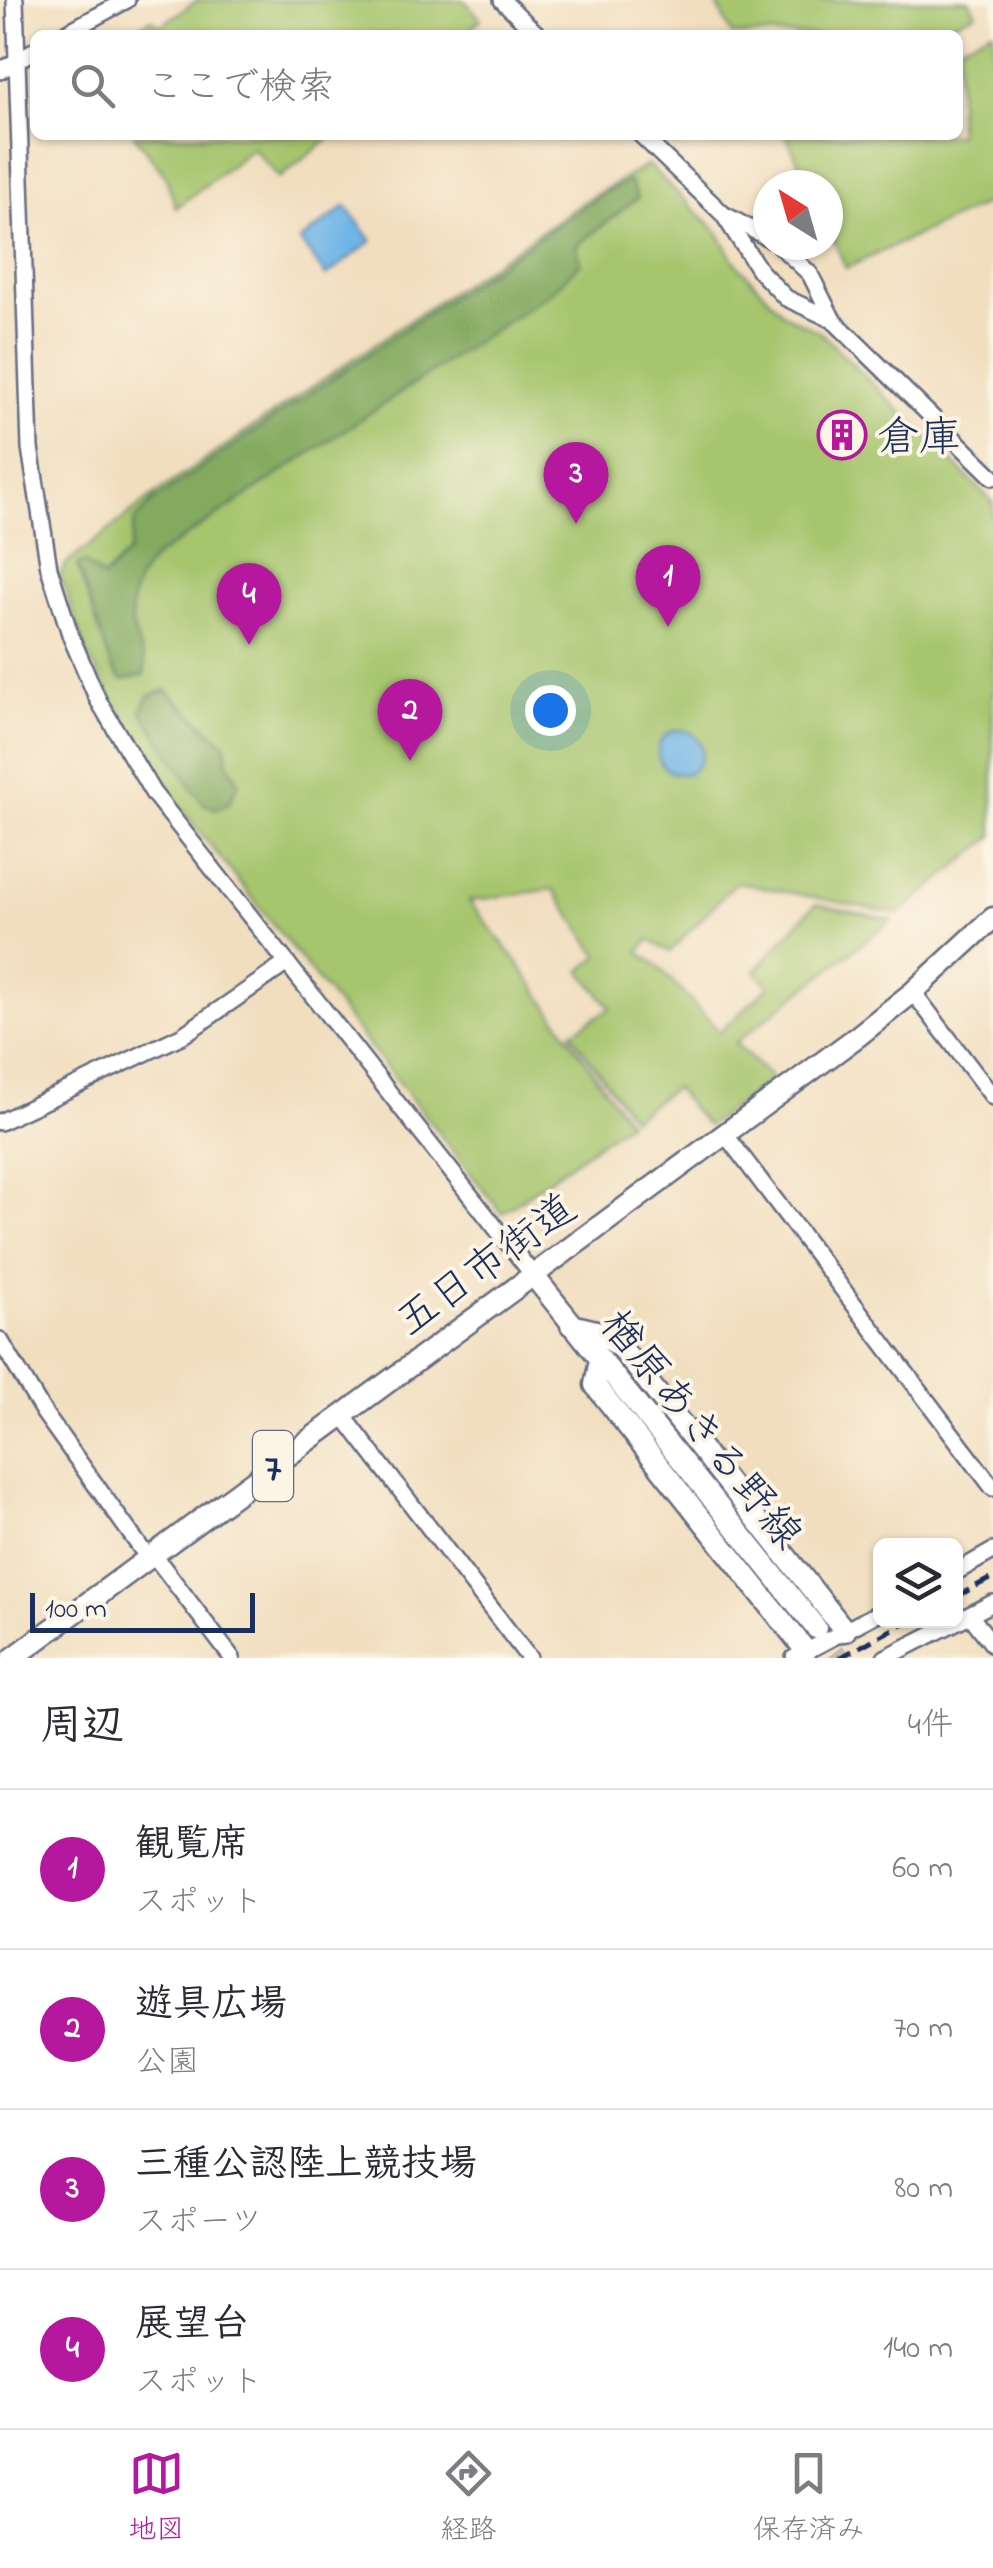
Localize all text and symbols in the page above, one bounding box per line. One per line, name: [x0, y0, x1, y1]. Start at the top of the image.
search box: [30, 30, 963, 140]
icon: search: [65, 58, 120, 113]
text: ここで検索: [145, 61, 335, 117]
north arrow: [753, 170, 843, 260]
building icon: 倉庫: [816, 409, 868, 461]
place label: 倉庫: [877, 409, 961, 470]
pin: 3: [544, 442, 608, 524]
pin: 1: [636, 544, 700, 627]
pin: 4: [216, 562, 282, 645]
pin: 2: [378, 678, 442, 761]
your location: [525, 685, 576, 736]
street label: 五日市街道: [385, 1180, 591, 1353]
street label: 楢原あきる野線: [584, 1298, 815, 1564]
road number: 7: [253, 1431, 293, 1501]
map controls: [873, 1538, 963, 1628]
button: layers: [873, 1538, 963, 1628]
scale bar: [30, 1588, 255, 1632]
text: 100 m: [45, 1590, 107, 1631]
text: 周辺: [40, 1697, 124, 1758]
text: 4件: [908, 1703, 953, 1750]
text: 観覧席: [135, 1818, 249, 1874]
text: 1: [67, 1846, 78, 1893]
text: 60 m: [892, 1846, 953, 1893]
text: スポット: [135, 1880, 263, 1927]
text: 遊具広場: [135, 1978, 287, 2034]
text: 2: [65, 2006, 80, 2053]
text: 70 m: [893, 2006, 953, 2053]
text: 公園: [135, 2040, 199, 2087]
text: 三種公認陸上競技場: [135, 2138, 477, 2194]
text: 3: [66, 2166, 79, 2213]
text: 80 m: [894, 2166, 953, 2213]
text: スポーツ: [135, 2200, 262, 2247]
text: 展望台: [135, 2298, 249, 2354]
text: 4: [66, 2326, 79, 2373]
text: 140 m: [883, 2326, 953, 2373]
text: スポット: [135, 2360, 263, 2407]
tab: 地図: [128, 2446, 184, 2552]
tab: 経路: [440, 2446, 497, 2552]
tab: 保存済み: [753, 2446, 865, 2552]

